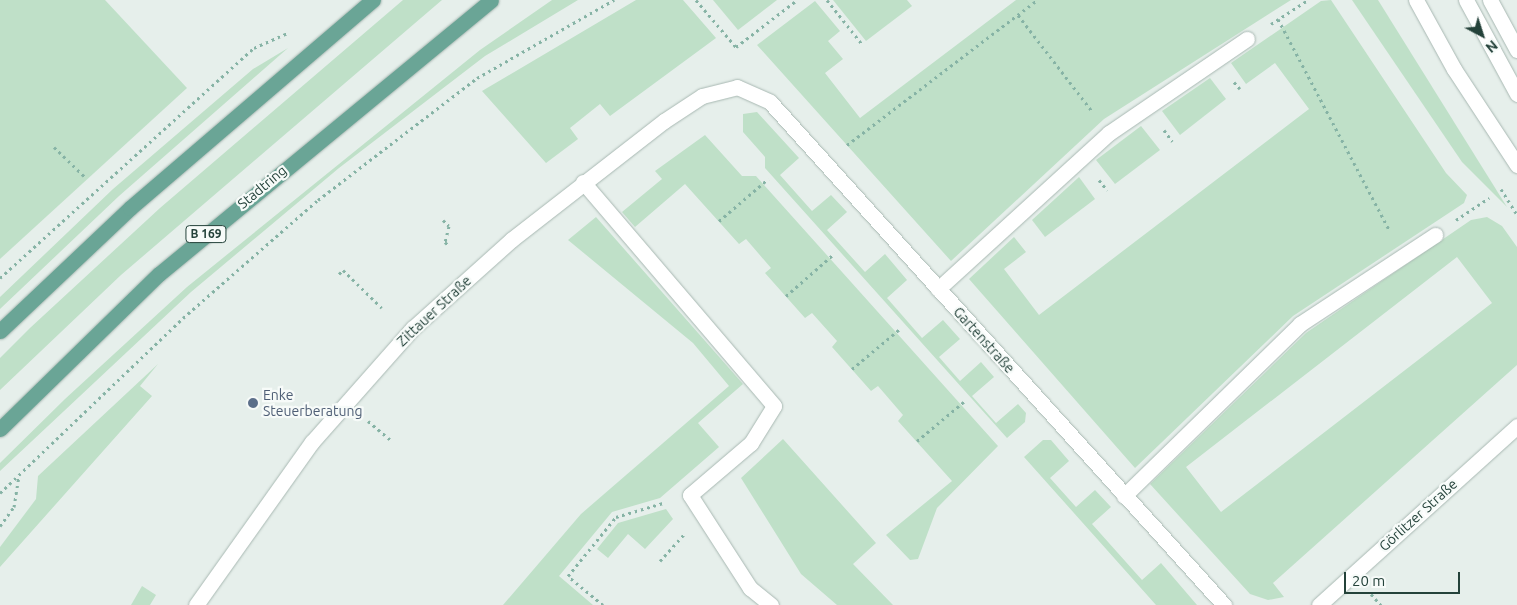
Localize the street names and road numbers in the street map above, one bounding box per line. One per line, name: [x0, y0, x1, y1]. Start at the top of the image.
street label: Stadtring: [234, 162, 290, 212]
road number: B 169: [185, 224, 227, 243]
street label: Zittauer Straße: [393, 272, 475, 350]
street label: Gartenstraße: [950, 303, 1018, 377]
street label: Görlitzer Straße: [1375, 476, 1461, 554]

